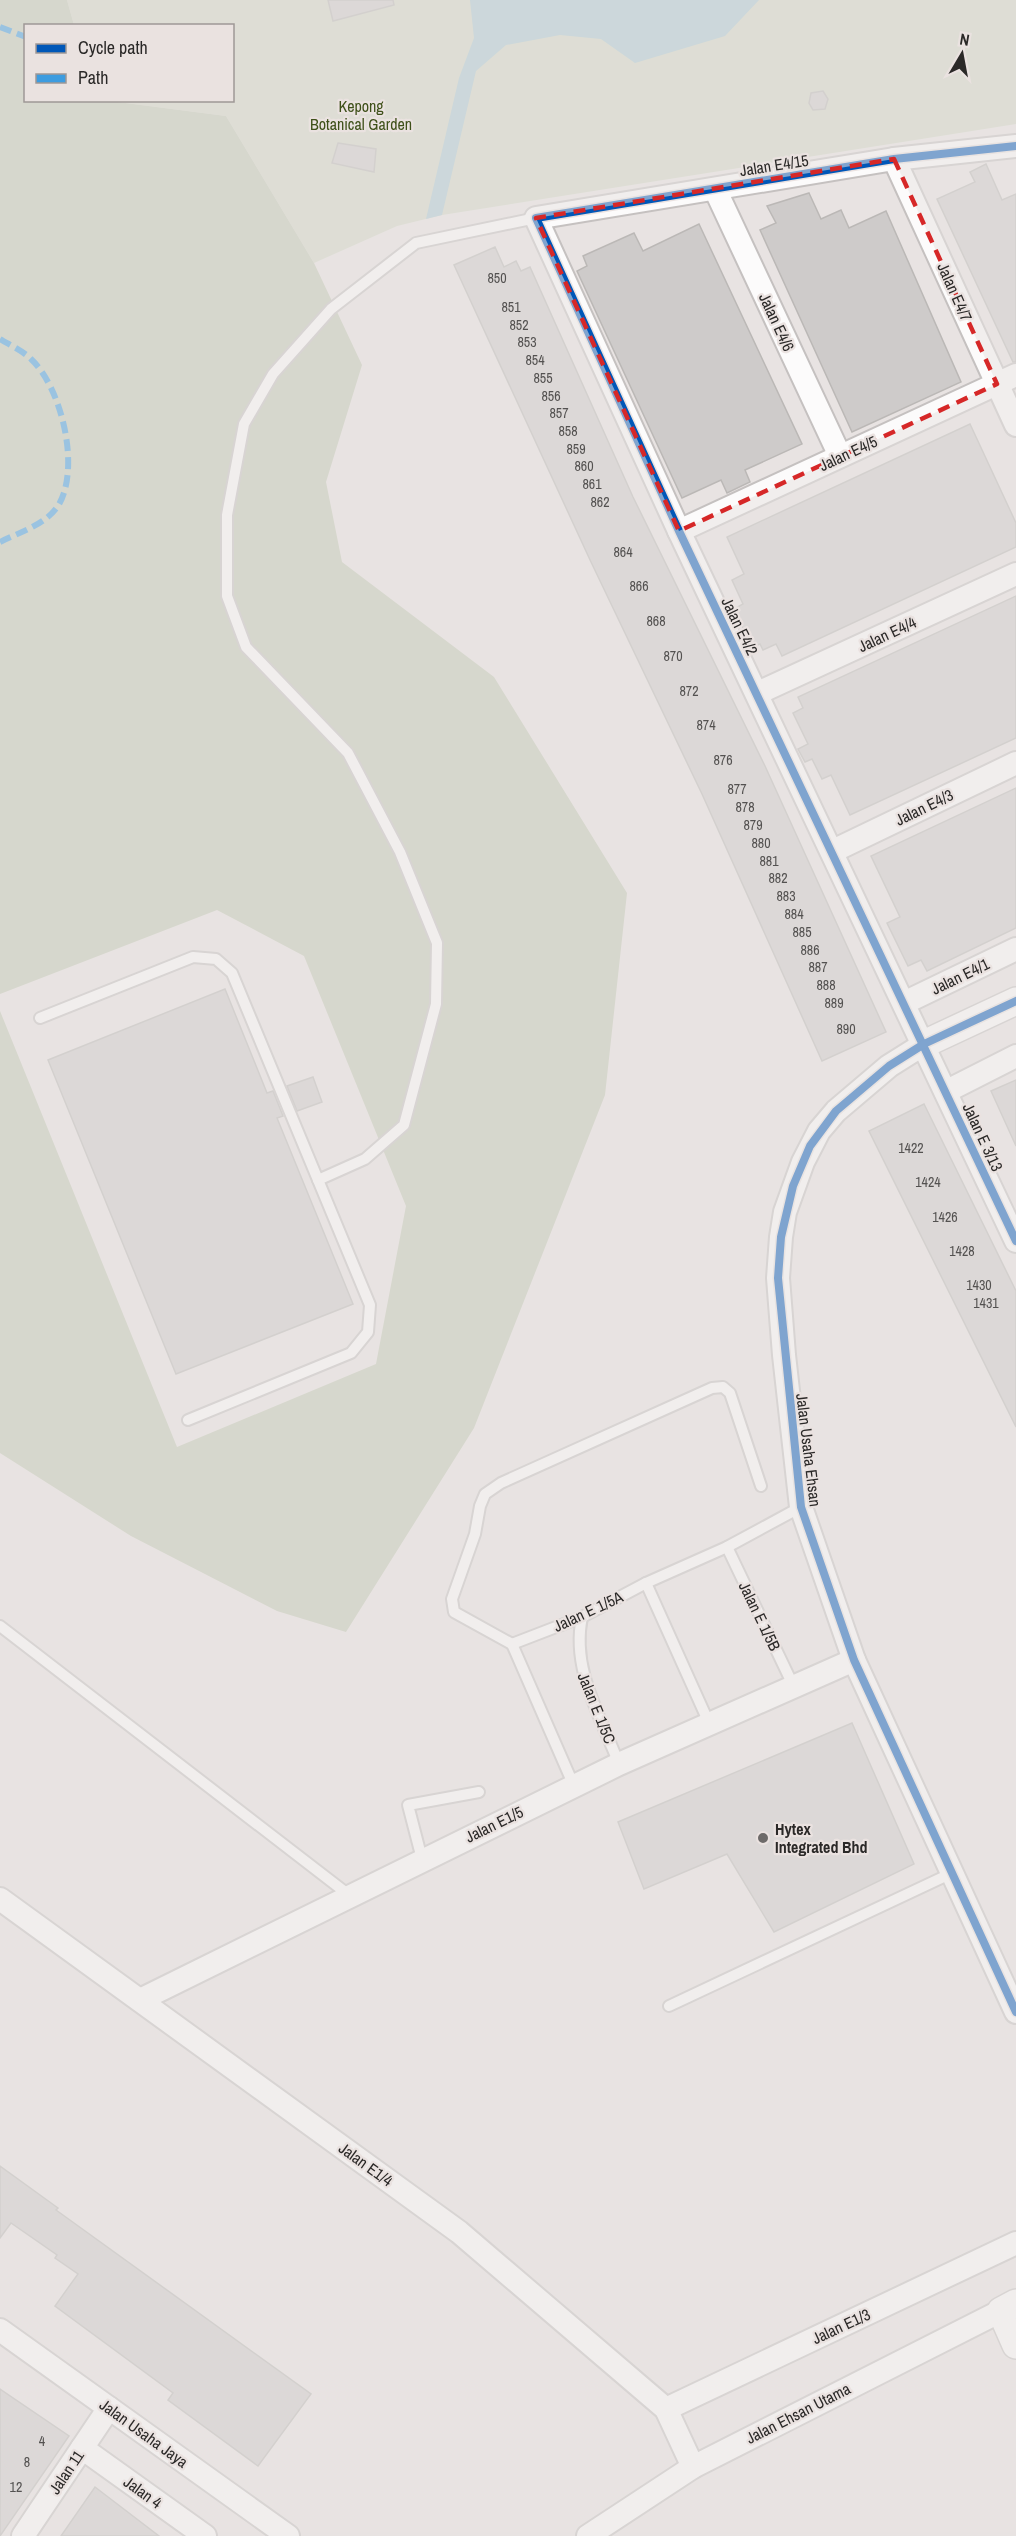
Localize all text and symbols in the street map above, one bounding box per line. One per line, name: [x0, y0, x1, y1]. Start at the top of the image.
legend: [24, 24, 234, 102]
north arrow: [932, 24, 992, 84]
text: N: [958, 28, 971, 51]
text: Cycle path: [78, 35, 148, 60]
text: Path: [78, 65, 108, 90]
park label: Kepong Botanical Garden: [310, 95, 412, 135]
street label: Jalan E4/15: [738, 149, 810, 181]
street label: Jalan E4/7: [932, 259, 978, 325]
house number: 850: [487, 269, 507, 287]
street label: Jalan E4/6: [754, 289, 800, 355]
house number: 851: [501, 298, 521, 316]
house number: 852: [509, 316, 529, 334]
house number: 853: [517, 333, 537, 351]
house number: 854: [525, 351, 545, 369]
house number: 855: [533, 369, 553, 387]
house number: 856: [541, 387, 561, 405]
house number: 857: [549, 404, 569, 422]
house number: 858: [558, 422, 578, 440]
street label: Jalan E4/5: [815, 430, 881, 476]
house number: 859: [566, 440, 586, 458]
house number: 860: [574, 457, 594, 475]
house number: 861: [582, 475, 602, 493]
house number: 862: [590, 493, 610, 511]
house number: 864: [613, 543, 633, 561]
house number: 866: [629, 577, 649, 595]
street label: Jalan E4/2: [717, 593, 763, 659]
street label: Jalan E4/4: [854, 611, 920, 657]
house number: 868: [646, 612, 666, 630]
house number: 870: [663, 647, 683, 665]
house number: 872: [679, 682, 699, 700]
house number: 874: [696, 716, 716, 734]
house number: 876: [713, 751, 733, 769]
house number: 877: [727, 780, 747, 798]
street label: Jalan E4/3: [891, 784, 957, 830]
house number: 878: [735, 798, 755, 816]
house number: 879: [743, 816, 763, 834]
house number: 880: [751, 834, 771, 852]
house number: 881: [759, 852, 779, 870]
house number: 882: [768, 869, 788, 887]
house number: 883: [776, 887, 796, 905]
house number: 884: [784, 905, 804, 923]
house number: 885: [792, 923, 812, 941]
house number: 886: [800, 941, 820, 959]
street label: Jalan E4/1: [927, 952, 993, 999]
house number: 887: [808, 958, 828, 976]
house number: 888: [816, 976, 836, 994]
house number: 889: [824, 994, 844, 1012]
house number: 890: [836, 1020, 856, 1038]
street label: Jalan E 3/13: [958, 1099, 1008, 1175]
house number: 1422: [898, 1139, 924, 1157]
house number: 1424: [915, 1173, 941, 1191]
house number: 1426: [932, 1208, 958, 1226]
house number: 1428: [949, 1242, 975, 1260]
house number: 1430: [966, 1276, 992, 1294]
house number: 1431: [973, 1294, 999, 1312]
street label: Jalan Usaha Ehsan: [791, 1392, 827, 1508]
street label: Jalan E 1/5B: [734, 1578, 786, 1654]
street label: Jalan E 1/5A: [550, 1585, 627, 1637]
street label: Jalan E 1/5C: [573, 1669, 621, 1747]
street label: Jalan E1/5: [461, 1801, 527, 1847]
place label: Hytex Integrated Bhd: [775, 1818, 868, 1858]
marker: Hytex Integrated Bhd: [756, 1831, 770, 1845]
street label: Jalan E1/4: [334, 2137, 398, 2191]
street label: Jalan E1/3: [808, 2303, 874, 2349]
street label: Jalan Ehsan Utama: [742, 2377, 855, 2449]
street label: Jalan Usaha Jaya: [95, 2393, 193, 2473]
house number: 4: [39, 2432, 46, 2450]
street label: Jalan 11: [43, 2445, 89, 2498]
house number: 8: [24, 2453, 30, 2471]
street label: Jalan 4: [119, 2471, 167, 2513]
house number: 12: [10, 2478, 22, 2496]

